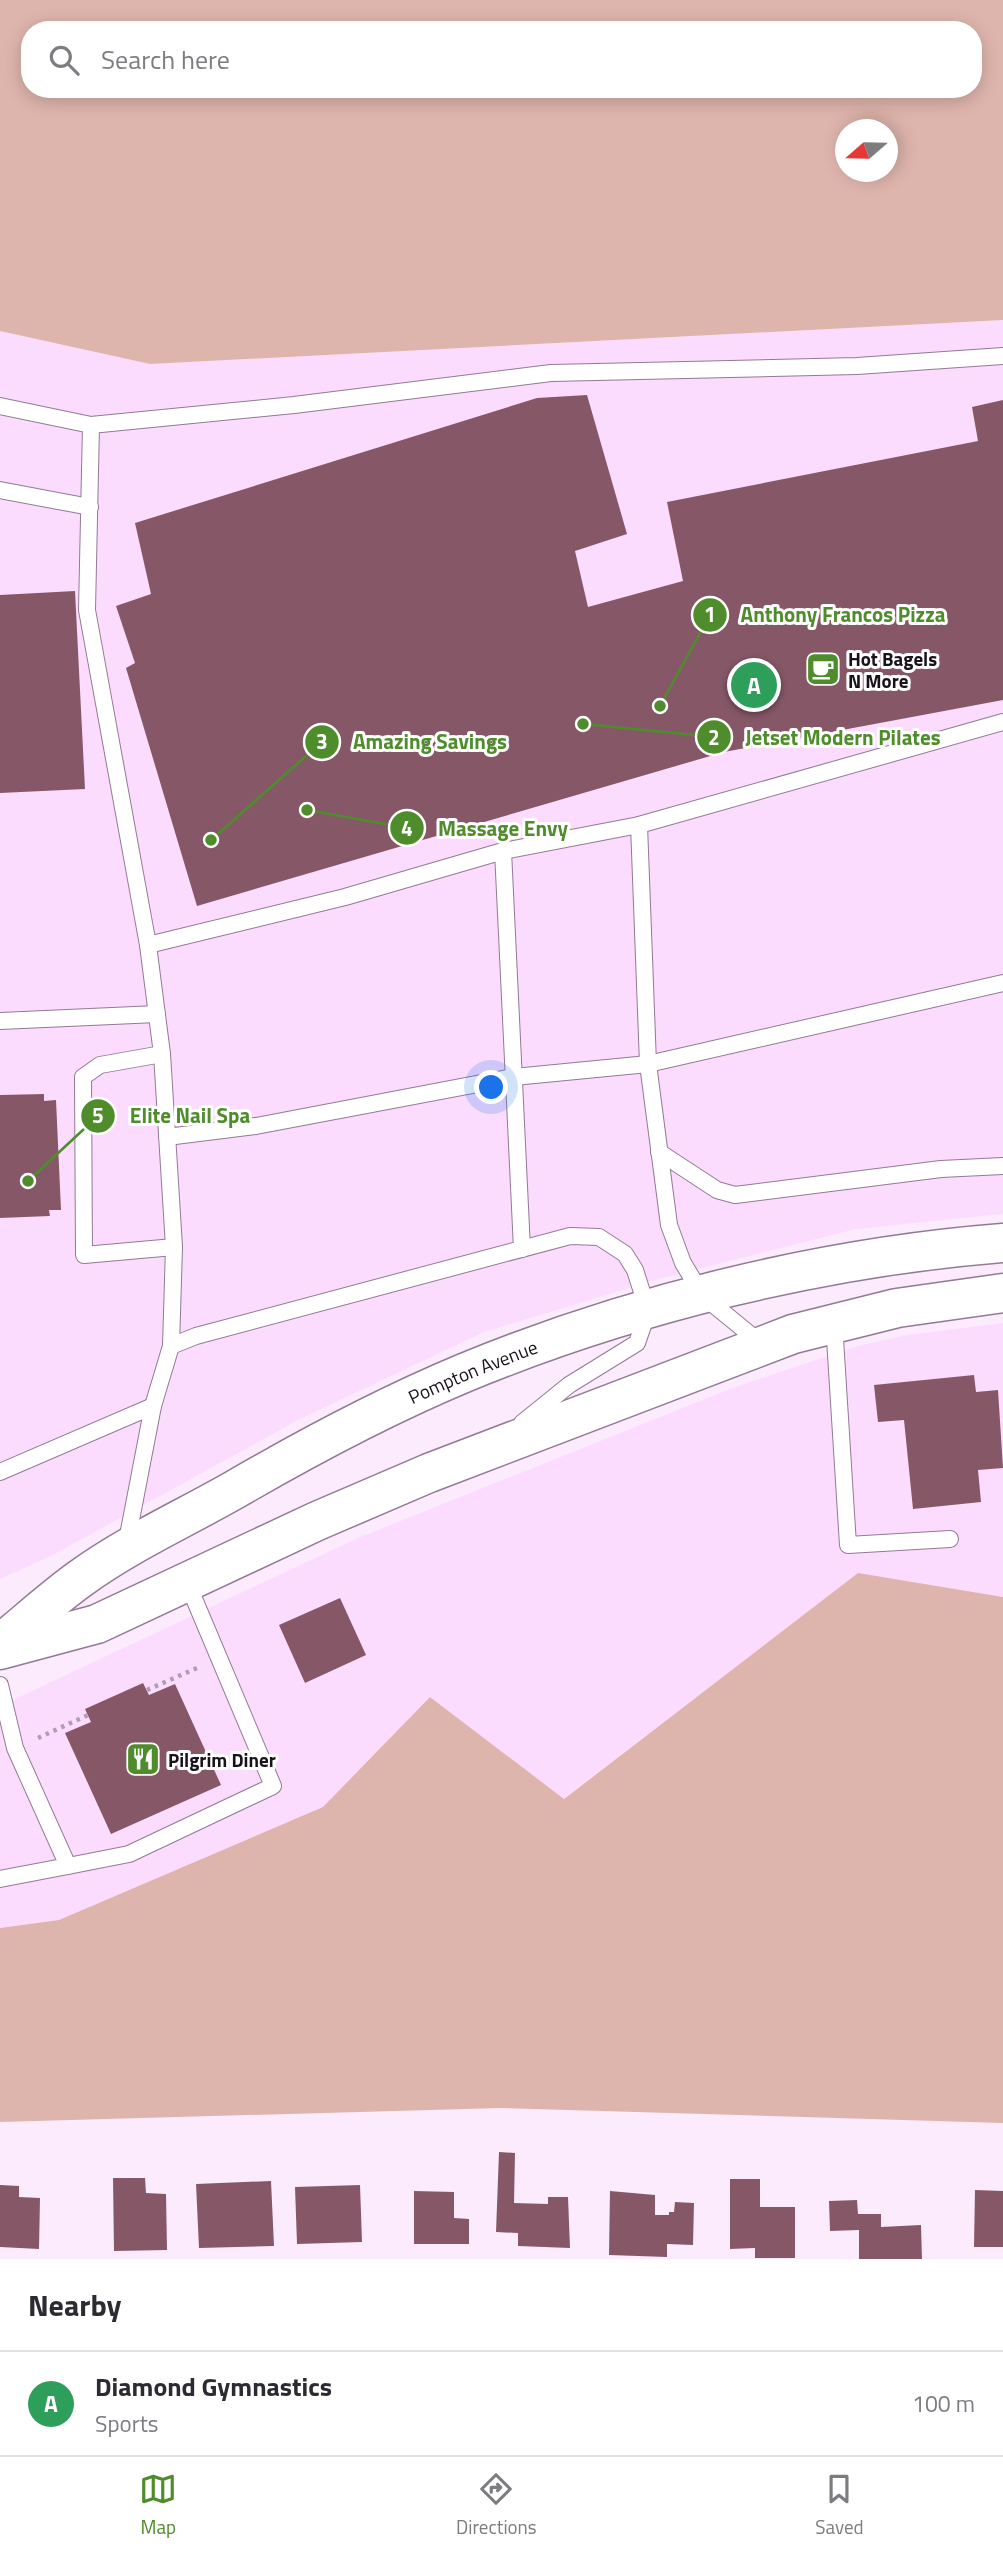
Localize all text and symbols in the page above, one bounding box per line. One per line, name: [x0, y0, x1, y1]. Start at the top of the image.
search box: [21, 21, 982, 98]
text: Search here: [101, 40, 230, 79]
icon: search: [45, 41, 83, 79]
north arrow: [835, 119, 898, 182]
callout: Anthony Francos Pizza: [692, 594, 960, 636]
text: 1: [704, 598, 716, 630]
text: Anthony Francos Pizza: [741, 598, 946, 630]
place label: Hot Bagels N More: [848, 644, 937, 695]
cafe icon: Hot Bagels N More: [804, 650, 842, 688]
pin: A: [731, 659, 777, 711]
callout: Jetset Modern Pilates: [696, 716, 955, 758]
callout: Amazing Savings: [304, 721, 521, 763]
text: 2: [708, 721, 720, 753]
text: Jetset Modern Pilates: [745, 721, 941, 753]
text: 3: [316, 725, 328, 757]
text: Amazing Savings: [353, 725, 507, 757]
callout: Massage Envy: [389, 807, 582, 849]
text: 4: [401, 812, 413, 844]
text: Massage Envy: [438, 812, 568, 844]
your location: [474, 1070, 508, 1104]
callout: Elite Nail Spa: [81, 1095, 264, 1137]
text: 5: [92, 1099, 104, 1131]
text: Elite Nail Spa: [130, 1099, 250, 1131]
street label: Pompton Avenue: [403, 1331, 541, 1411]
restaurant icon: Pilgrim Diner: [124, 1740, 162, 1778]
place label: Pilgrim Diner: [168, 1745, 276, 1774]
text: Nearby: [28, 2282, 121, 2328]
text: Diamond Gymnastics: [95, 2367, 332, 2406]
text: A: [44, 2386, 58, 2421]
text: 100 m: [912, 2386, 975, 2421]
text: Sports: [95, 2406, 158, 2441]
tab: Map: [139, 2470, 177, 2541]
tab: Directions: [456, 2470, 537, 2541]
tab: Saved: [815, 2470, 864, 2541]

